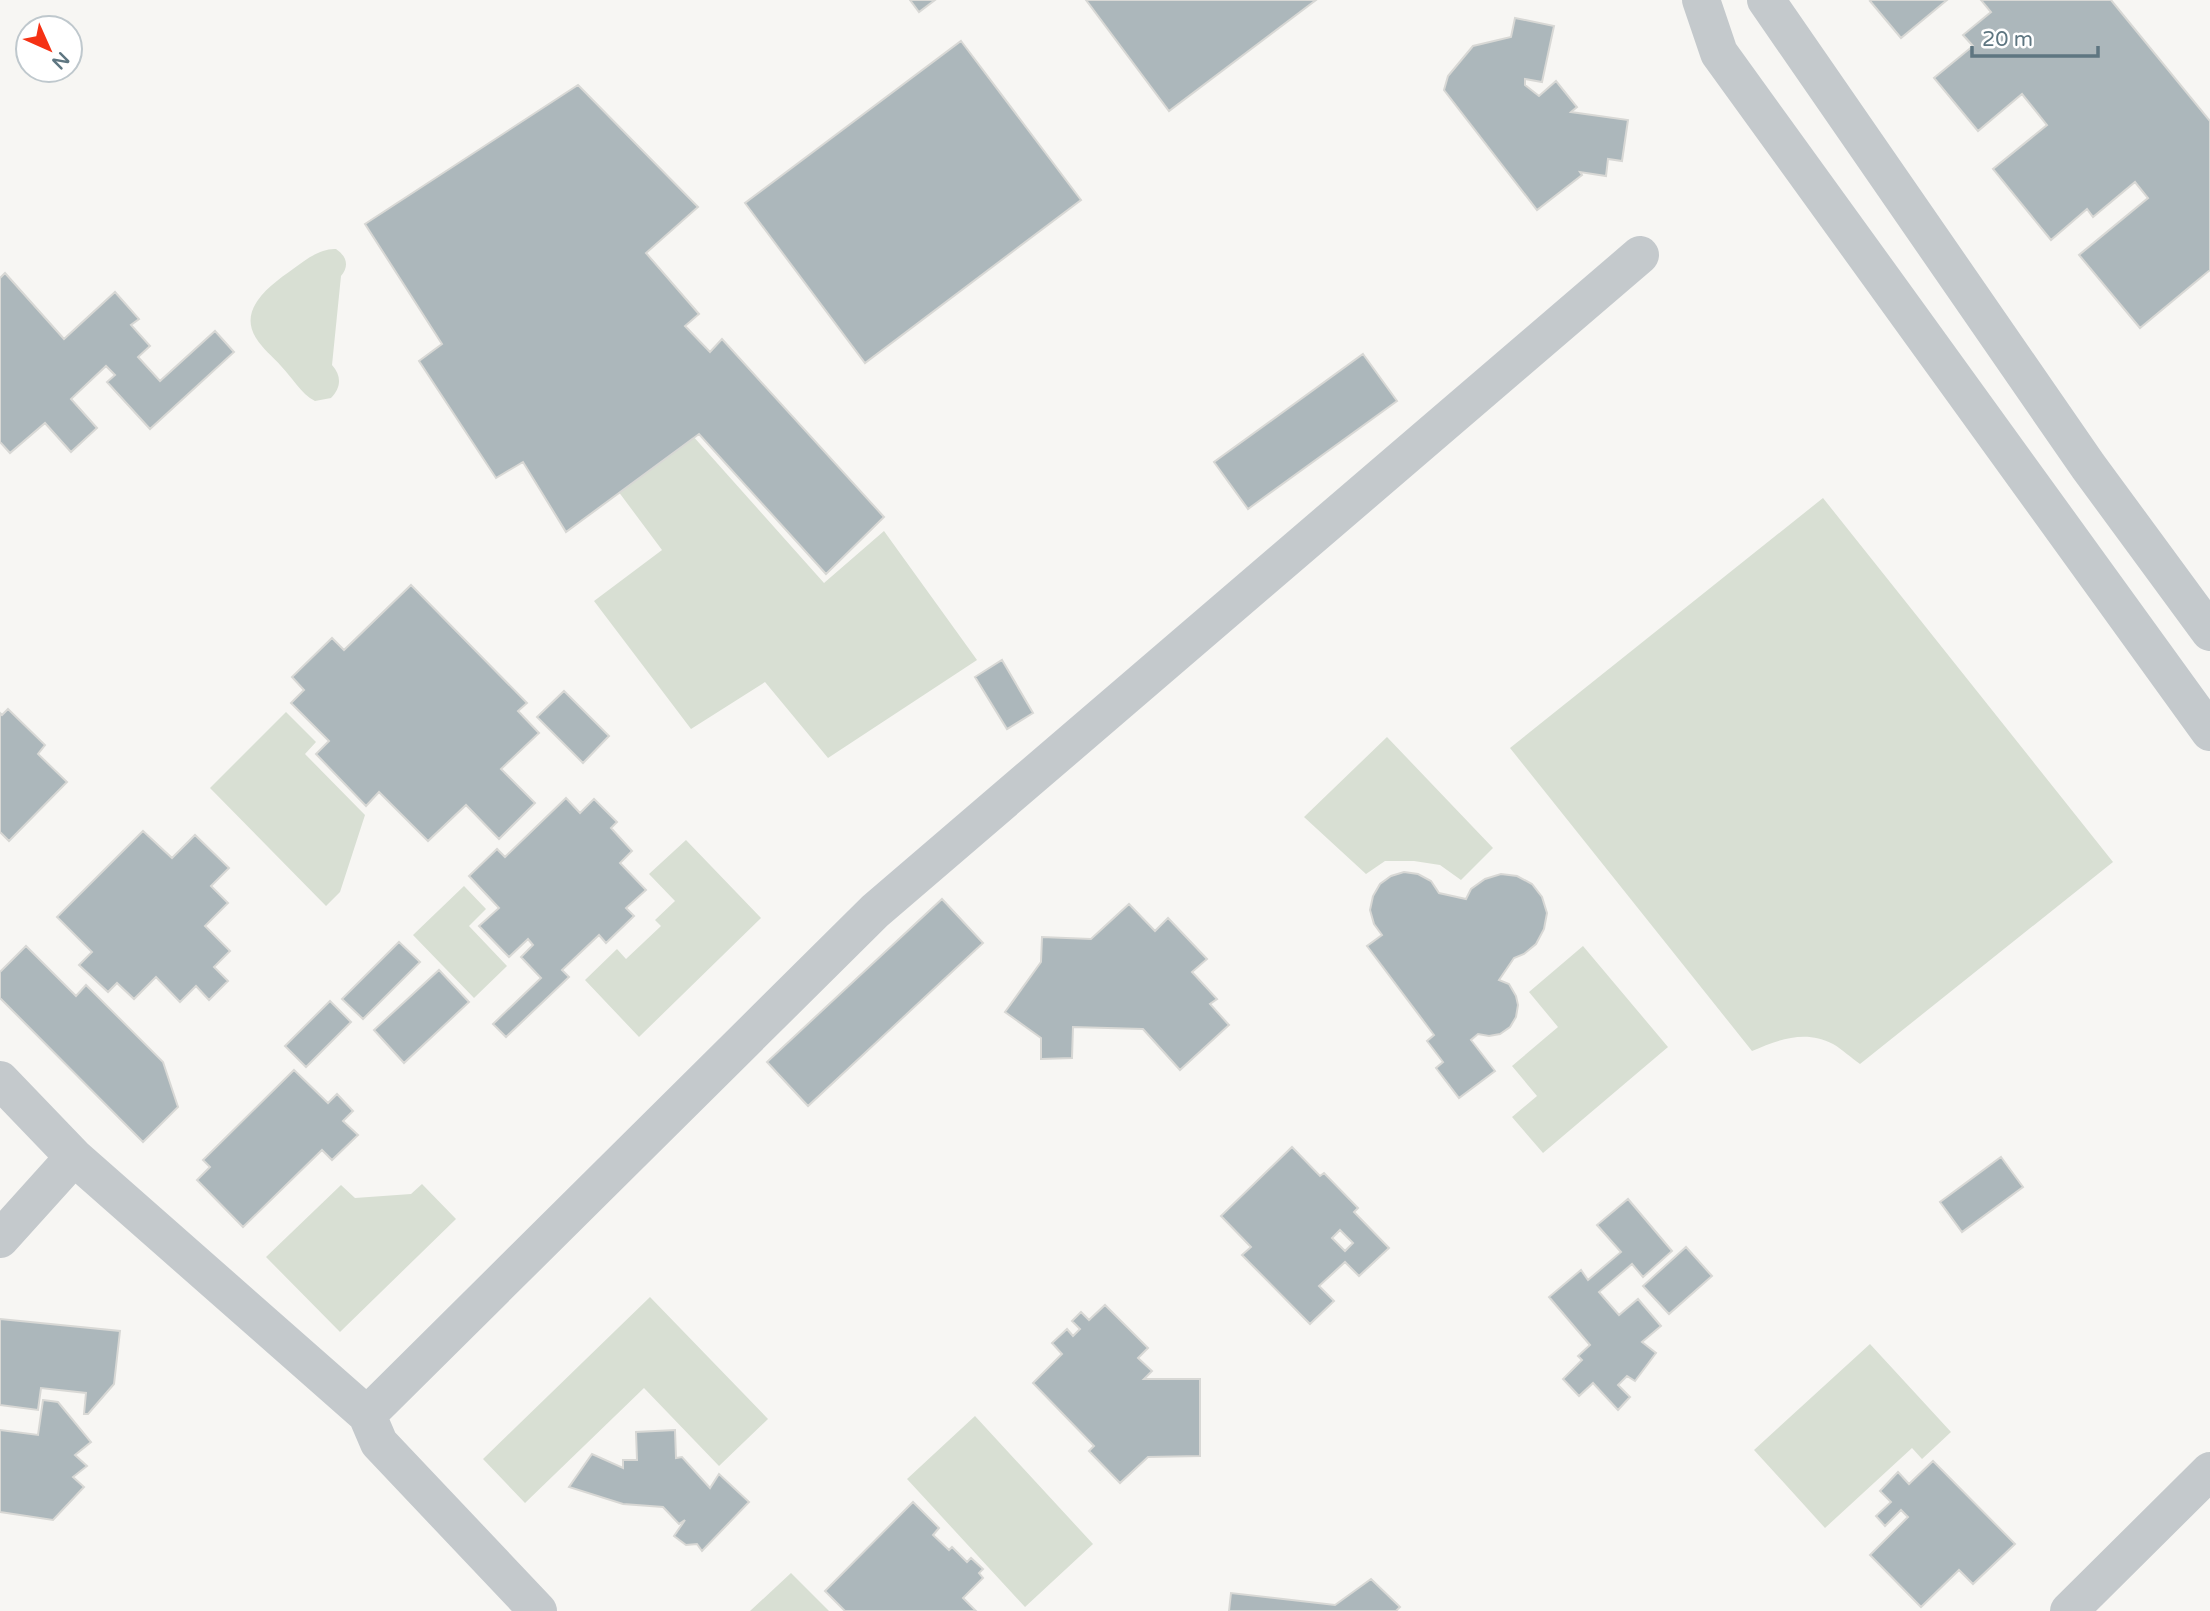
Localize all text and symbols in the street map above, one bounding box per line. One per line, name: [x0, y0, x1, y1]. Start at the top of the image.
north arrow: [14, 14, 84, 84]
scale bar: [1972, 14, 2098, 58]
text: 20 m: [1982, 27, 2033, 52]
text: N: [47, 47, 73, 73]

